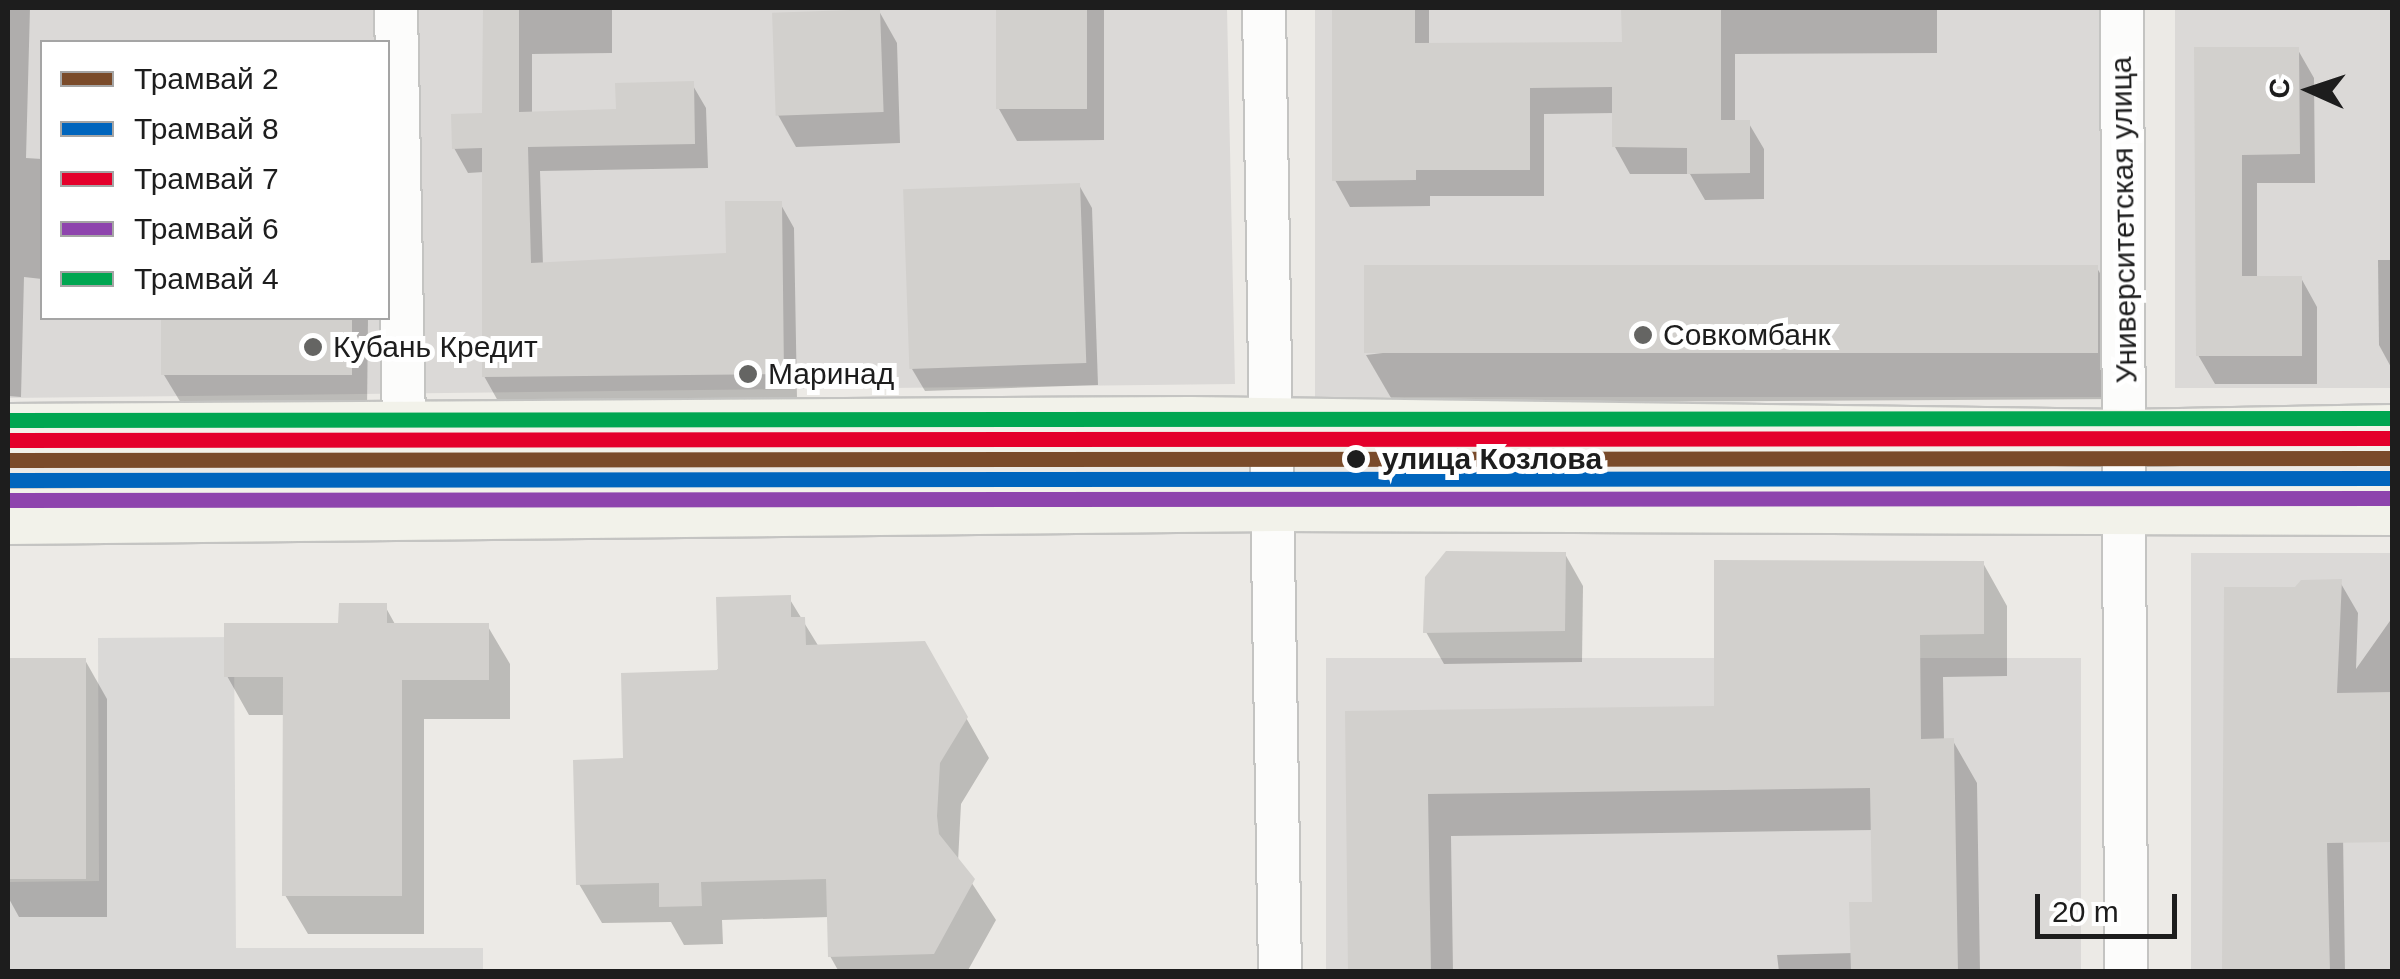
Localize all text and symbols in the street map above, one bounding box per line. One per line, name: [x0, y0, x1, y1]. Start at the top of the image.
legend: [40, 40, 390, 320]
north arrow: [2260, 40, 2360, 140]
street label: Университетская улица: [2103, 56, 2145, 384]
text: Трамвай 2: [134, 62, 279, 95]
text: С: [2264, 77, 2296, 99]
text: Трамвай 8: [134, 112, 279, 145]
text: Трамвай 7: [134, 162, 279, 195]
text: Трамвай 6: [134, 212, 279, 245]
text: Трамвай 4: [134, 262, 279, 295]
place label: Совкомбанк: [1663, 317, 1831, 353]
marker: Совкомбанк: [1632, 324, 1654, 346]
place label: Кубань Кредит: [333, 329, 538, 365]
marker: Кубань Кредит: [302, 336, 324, 358]
place label: Маринад: [768, 356, 894, 392]
marker: Маринад: [737, 363, 759, 385]
place label: улица Козлова: [1382, 441, 1602, 477]
marker: улица Козлова: [1339, 442, 1373, 476]
scale bar: [2040, 874, 2182, 936]
text: 20 m: [2052, 895, 2119, 928]

